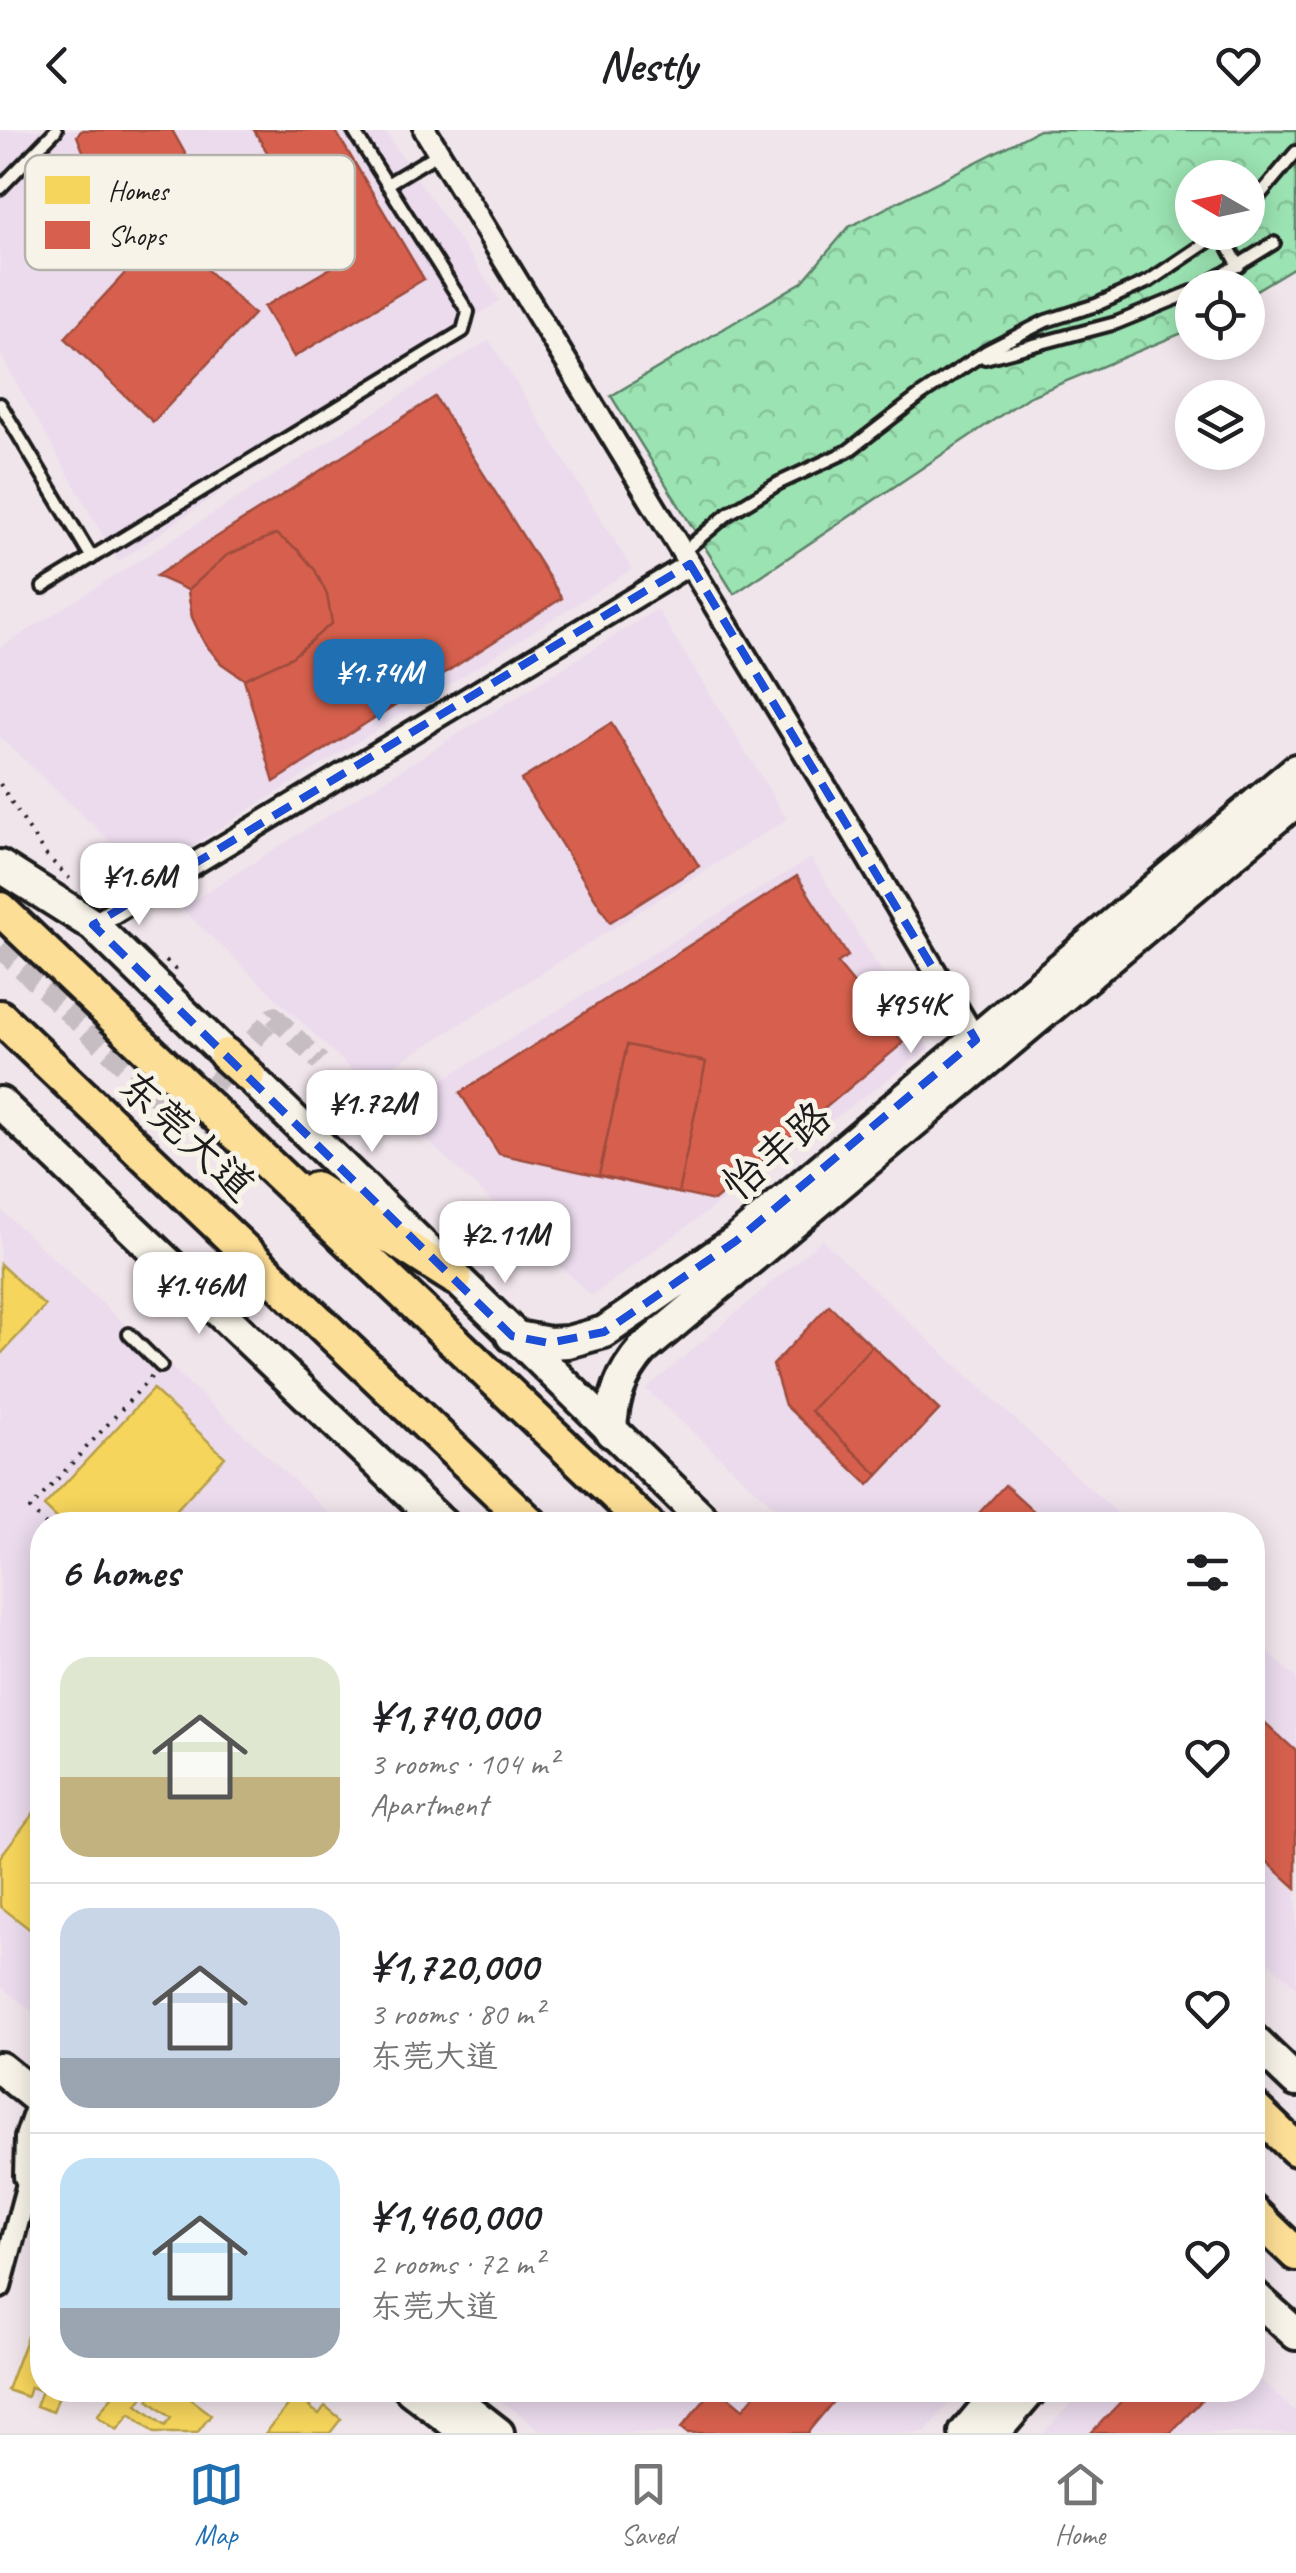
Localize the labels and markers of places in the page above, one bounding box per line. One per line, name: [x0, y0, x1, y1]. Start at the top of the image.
pin: ¥1.74M: [298, 639, 460, 724]
pin: ¥1.6M: [69, 843, 209, 928]
pin: ¥954K: [841, 971, 981, 1056]
pin: ¥1.72M: [291, 1070, 453, 1155]
pin: ¥2.11M: [424, 1201, 586, 1286]
pin: ¥1.46M: [118, 1252, 280, 1337]

